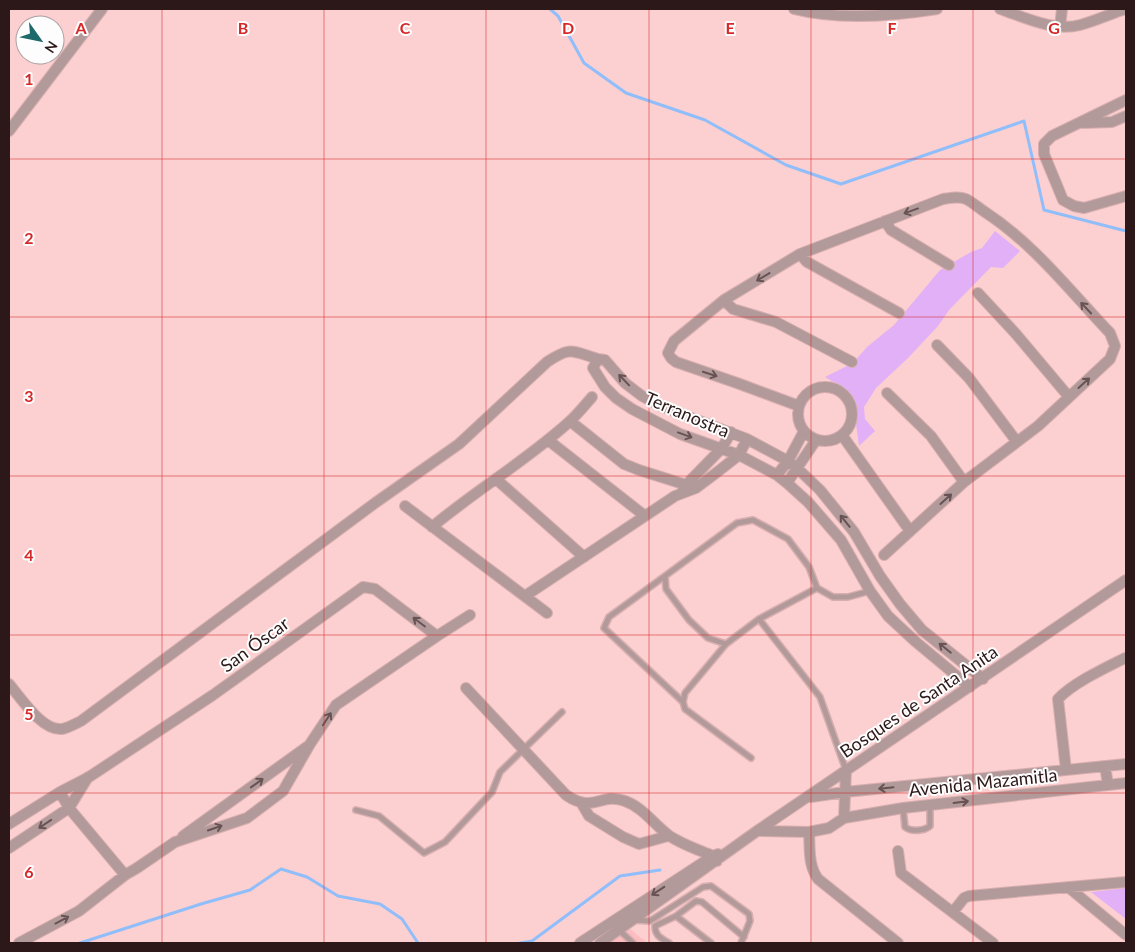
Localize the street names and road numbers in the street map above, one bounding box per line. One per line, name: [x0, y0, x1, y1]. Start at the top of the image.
street label: Terranostra: [642, 386, 733, 442]
street label: San Óscar: [216, 612, 293, 676]
street label: Bosques de Santa Anita: [835, 640, 1002, 762]
street label: Avenida Mazamitla: [908, 763, 1058, 801]

